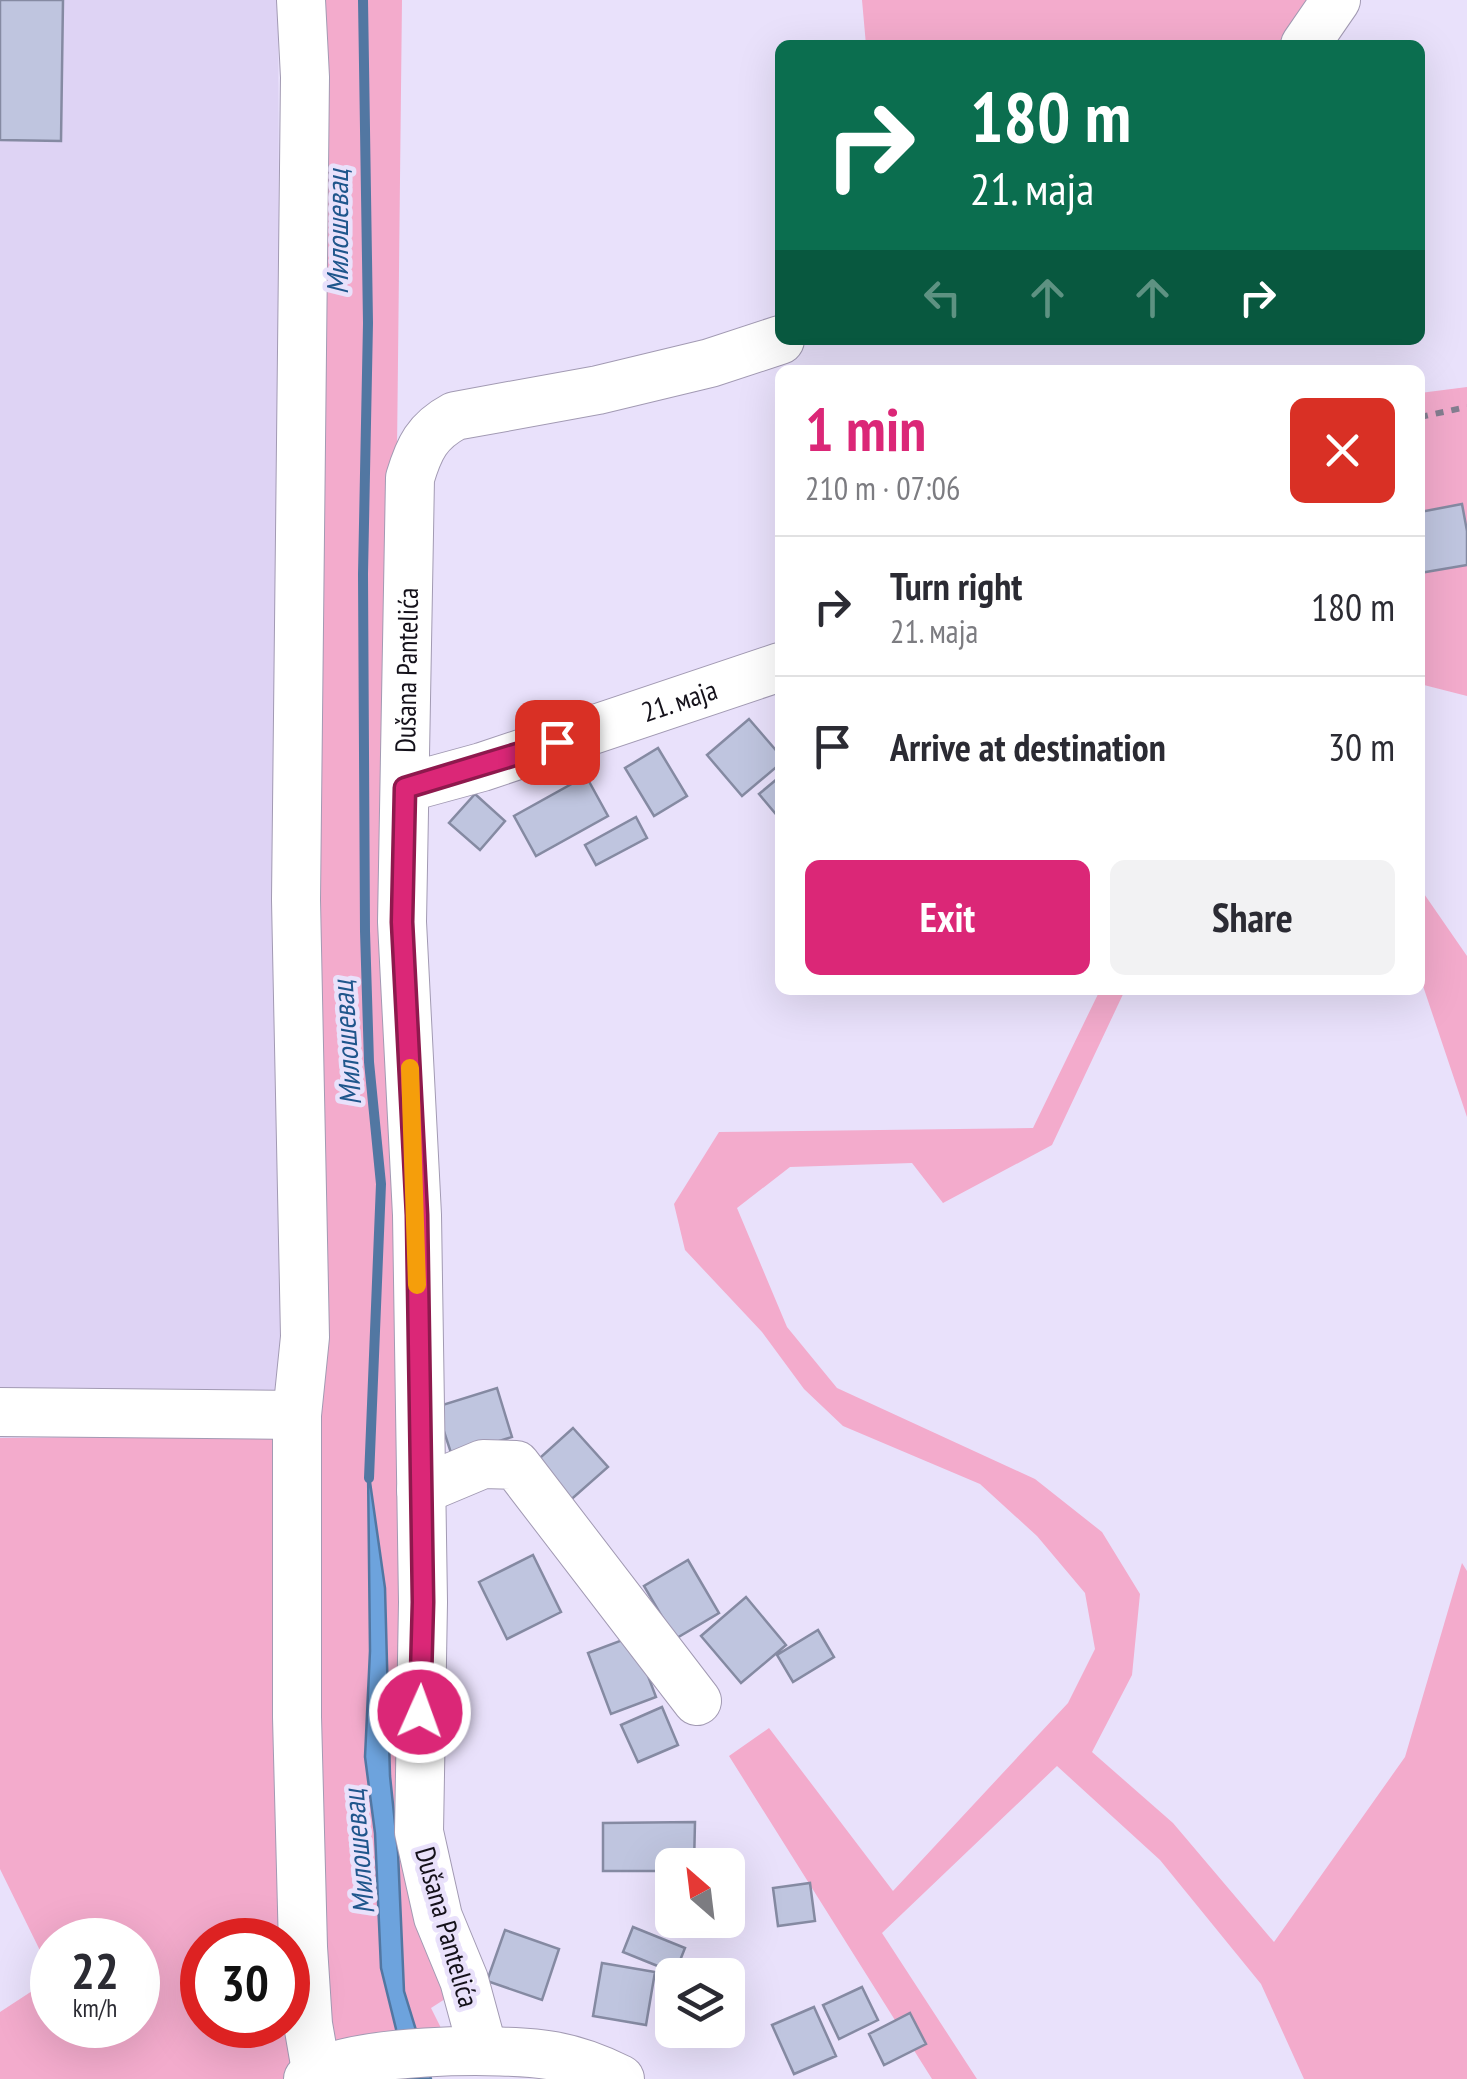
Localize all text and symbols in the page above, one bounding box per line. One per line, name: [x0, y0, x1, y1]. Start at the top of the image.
text: 180 m: [970, 71, 1131, 161]
icon: right: [805, 80, 935, 210]
text: 21. маја: [970, 159, 1094, 217]
water label: Милошевац: [317, 168, 356, 295]
icon: left: [915, 270, 970, 325]
icon: ahead: [1020, 270, 1075, 325]
icon: ahead: [1125, 270, 1180, 325]
icon: right: [1230, 270, 1285, 325]
text: 1 min: [805, 390, 926, 468]
button: close: [1290, 398, 1395, 503]
text: 210 m · 07:06: [805, 467, 960, 509]
text: Turn right: [890, 561, 1022, 610]
icon: right: [805, 579, 860, 634]
text: 180 m: [1311, 582, 1395, 631]
street label: Dušana Pantelića: [386, 587, 426, 753]
text: 21. маја: [890, 610, 978, 652]
street label: 21. маја: [637, 670, 722, 730]
pin: [515, 700, 600, 785]
icon: arrive: [530, 715, 585, 770]
icon: arrive: [805, 719, 860, 774]
text: Arrive at destination: [890, 722, 1166, 771]
text: 30 m: [1328, 722, 1395, 771]
button: Exit: [805, 860, 1090, 975]
button: Share: [1110, 860, 1395, 975]
water label: Милошевац: [322, 978, 369, 1107]
position arrow: [368, 1660, 472, 1764]
water label: Милошевац: [332, 1786, 382, 1916]
street label: Dušana Pantelića: [407, 1842, 488, 2011]
north arrow: [655, 1848, 745, 1938]
map controls: [655, 1848, 745, 2048]
speed limit sign: 30: [180, 1918, 310, 2048]
text: 22: [71, 1938, 119, 2003]
button: layers: [655, 1958, 745, 2048]
text: km/h: [73, 1992, 117, 2024]

